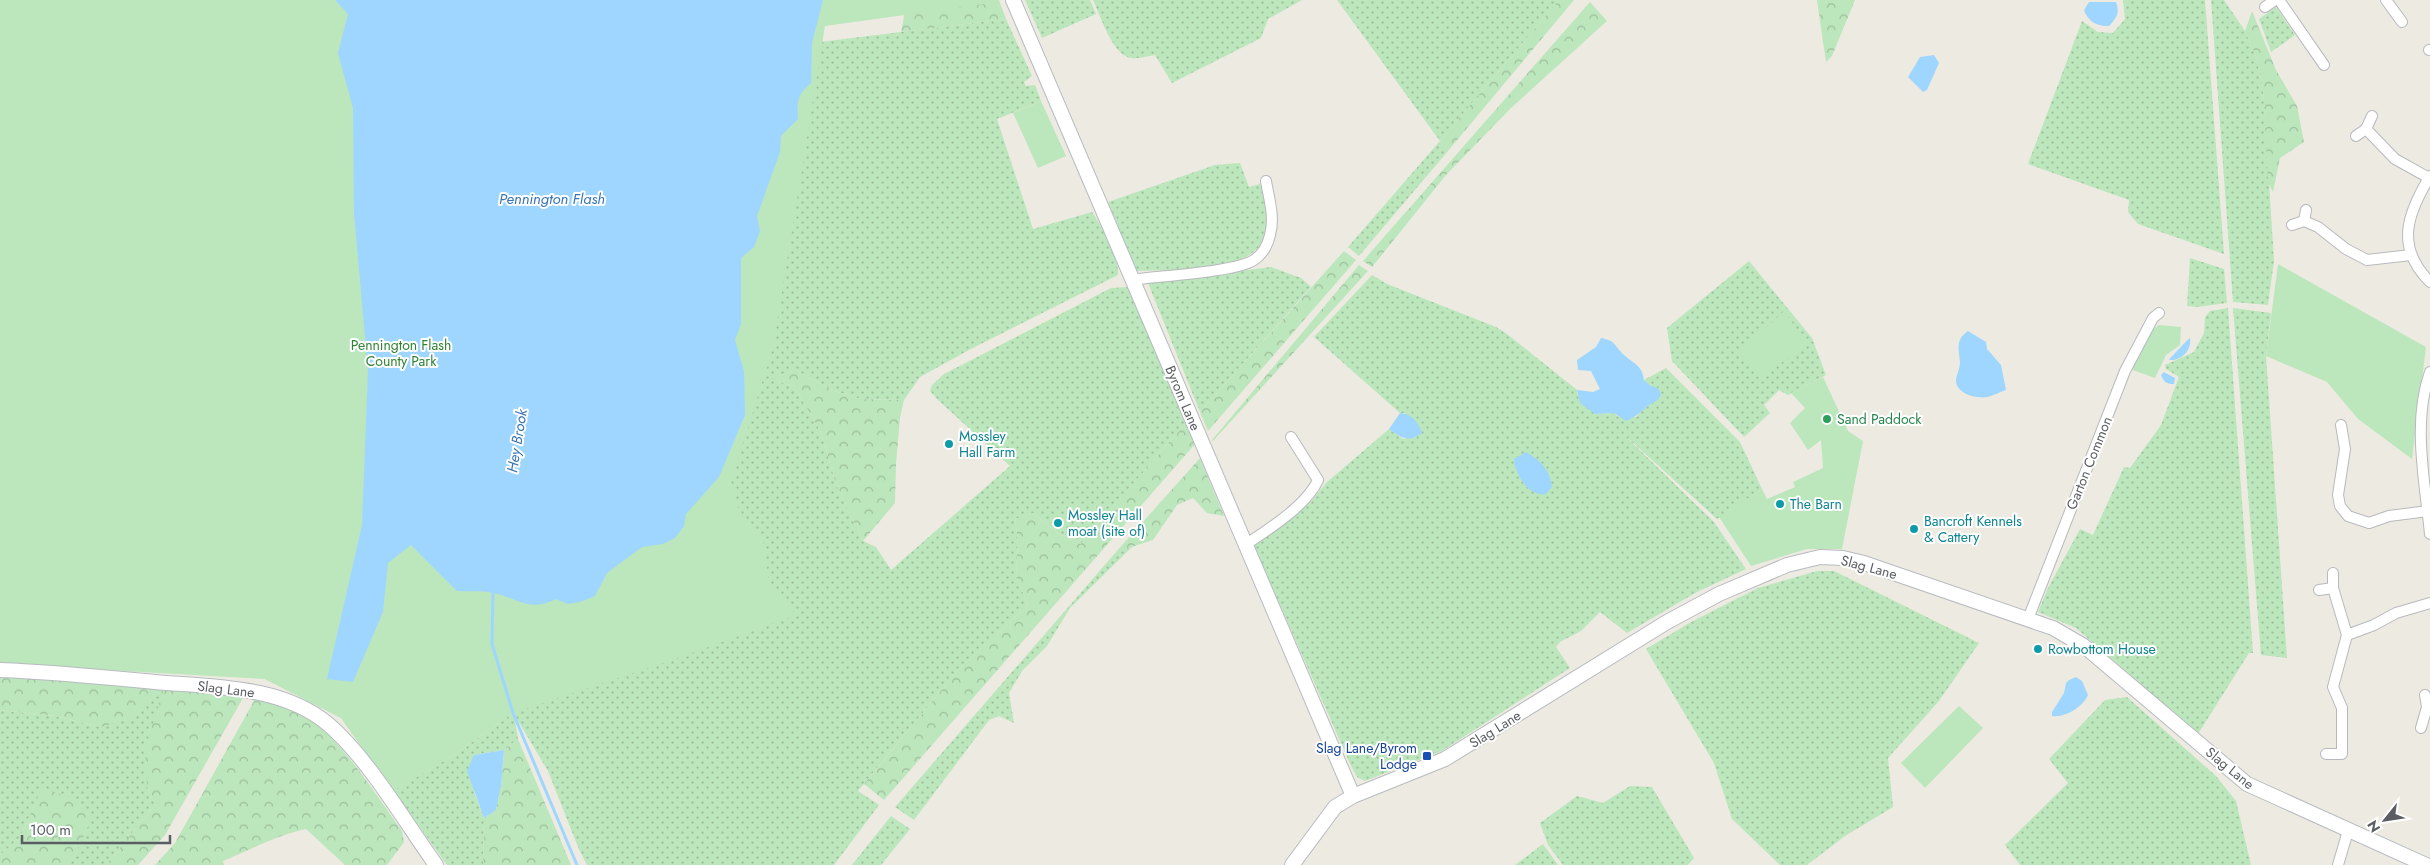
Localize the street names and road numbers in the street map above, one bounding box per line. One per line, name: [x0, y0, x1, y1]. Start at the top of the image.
street label: Byrom Lane: [1160, 362, 1206, 434]
street label: Garton Common: [2061, 413, 2117, 513]
street label: Slag Lane: [1839, 550, 1899, 584]
street label: Slag Lane: [196, 676, 256, 702]
street label: Slag Lane: [1465, 705, 1525, 753]
street label: Slag Lane: [2201, 742, 2259, 794]

